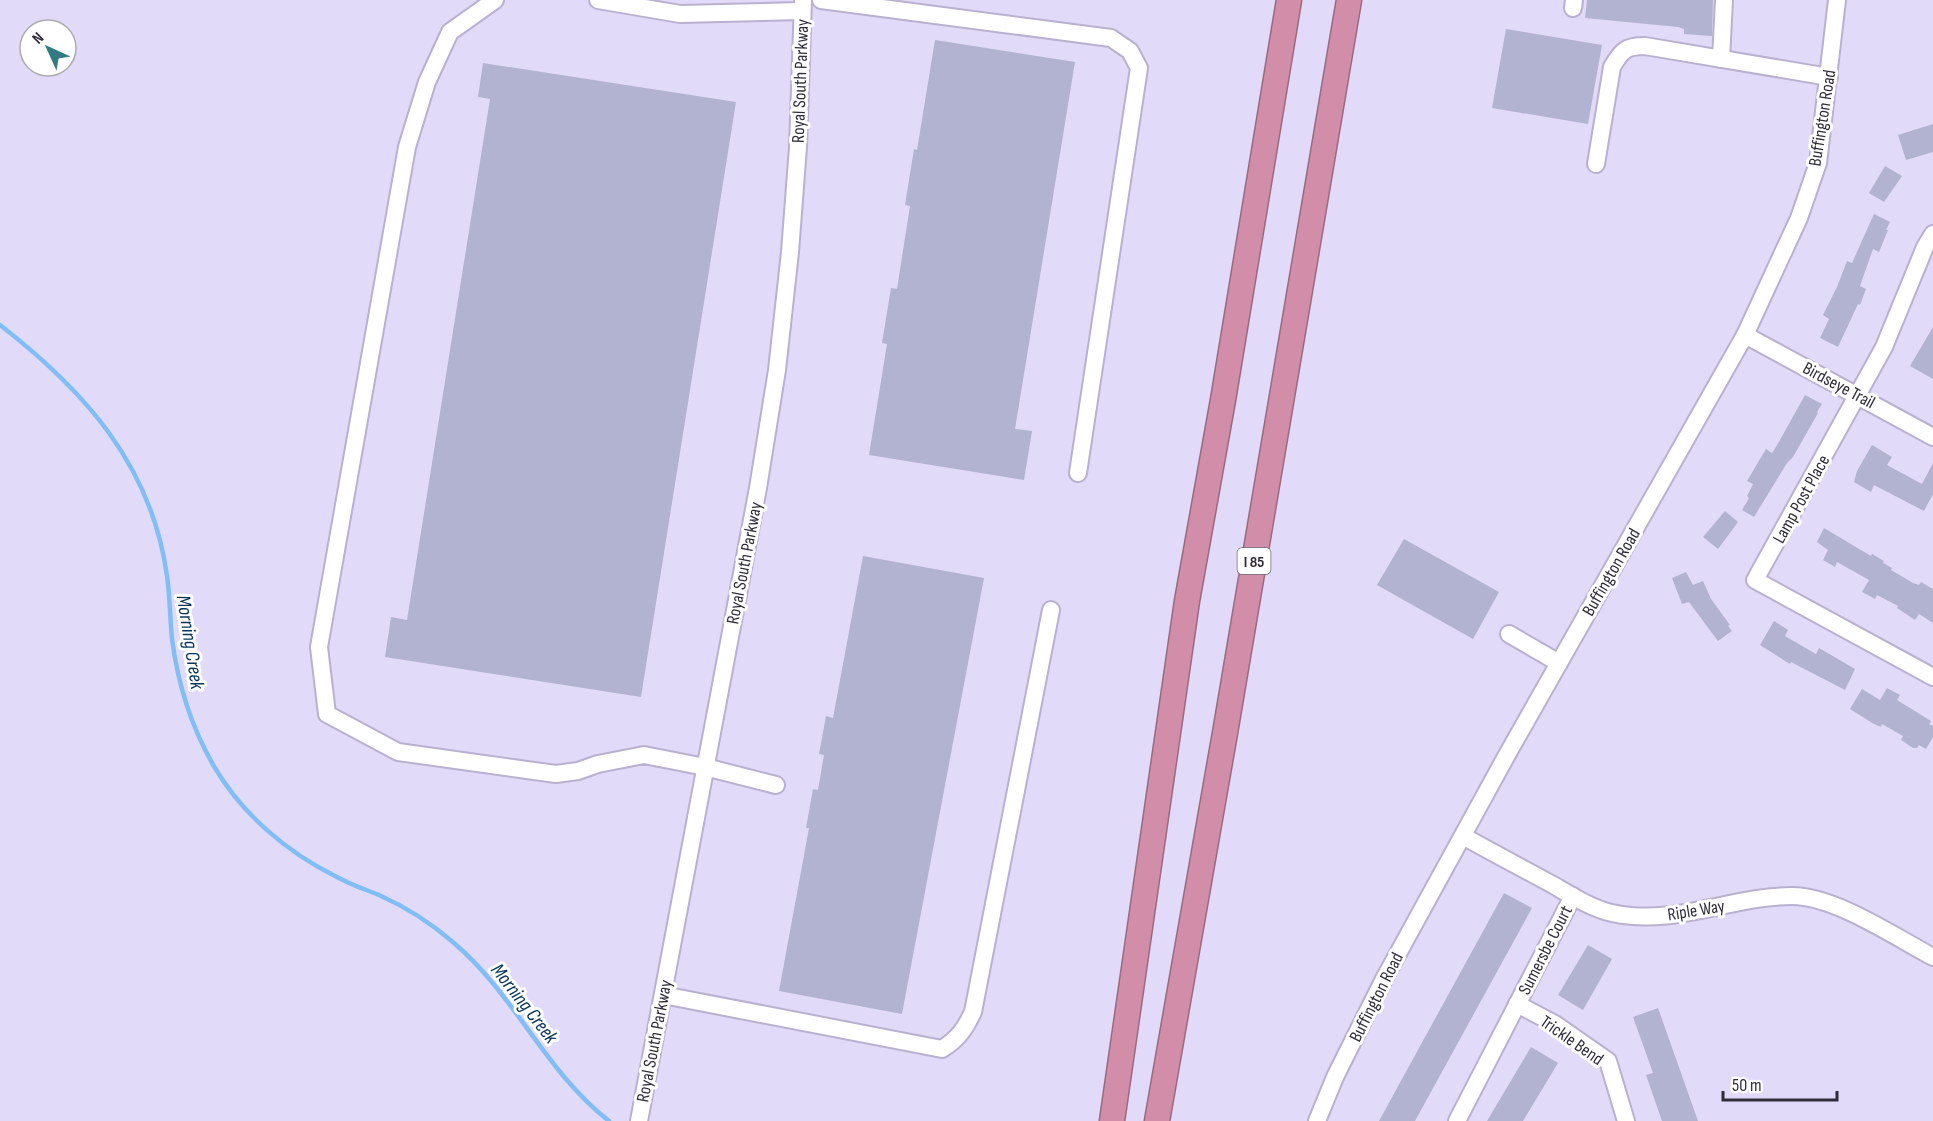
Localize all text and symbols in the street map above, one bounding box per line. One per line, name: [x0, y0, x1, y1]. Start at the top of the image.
north arrow: [18, 18, 78, 78]
street label: Royal South Parkway: [788, 19, 813, 143]
text: N: [29, 29, 48, 48]
street label: Buffington Road: [1805, 68, 1840, 168]
street label: Birdseye Trail: [1799, 358, 1878, 413]
street label: Lamp Post Place: [1769, 451, 1834, 547]
street label: Royal South Parkway: [722, 500, 767, 626]
street label: Buffington Road: [1578, 525, 1645, 620]
road number: I 85: [1238, 548, 1270, 574]
water label: Morning Creek: [171, 593, 209, 691]
street label: Riple Way: [1666, 896, 1726, 925]
street label: Sumersbe Court: [1514, 902, 1577, 998]
street label: Buffington Road: [1345, 949, 1408, 1045]
water label: Morning Creek: [486, 959, 563, 1049]
street label: Royal South Parkway: [632, 978, 677, 1104]
street label: Trickle Bend: [1536, 1011, 1607, 1070]
scale bar: [1723, 1064, 1837, 1102]
text: 50 m: [1732, 1075, 1762, 1096]

